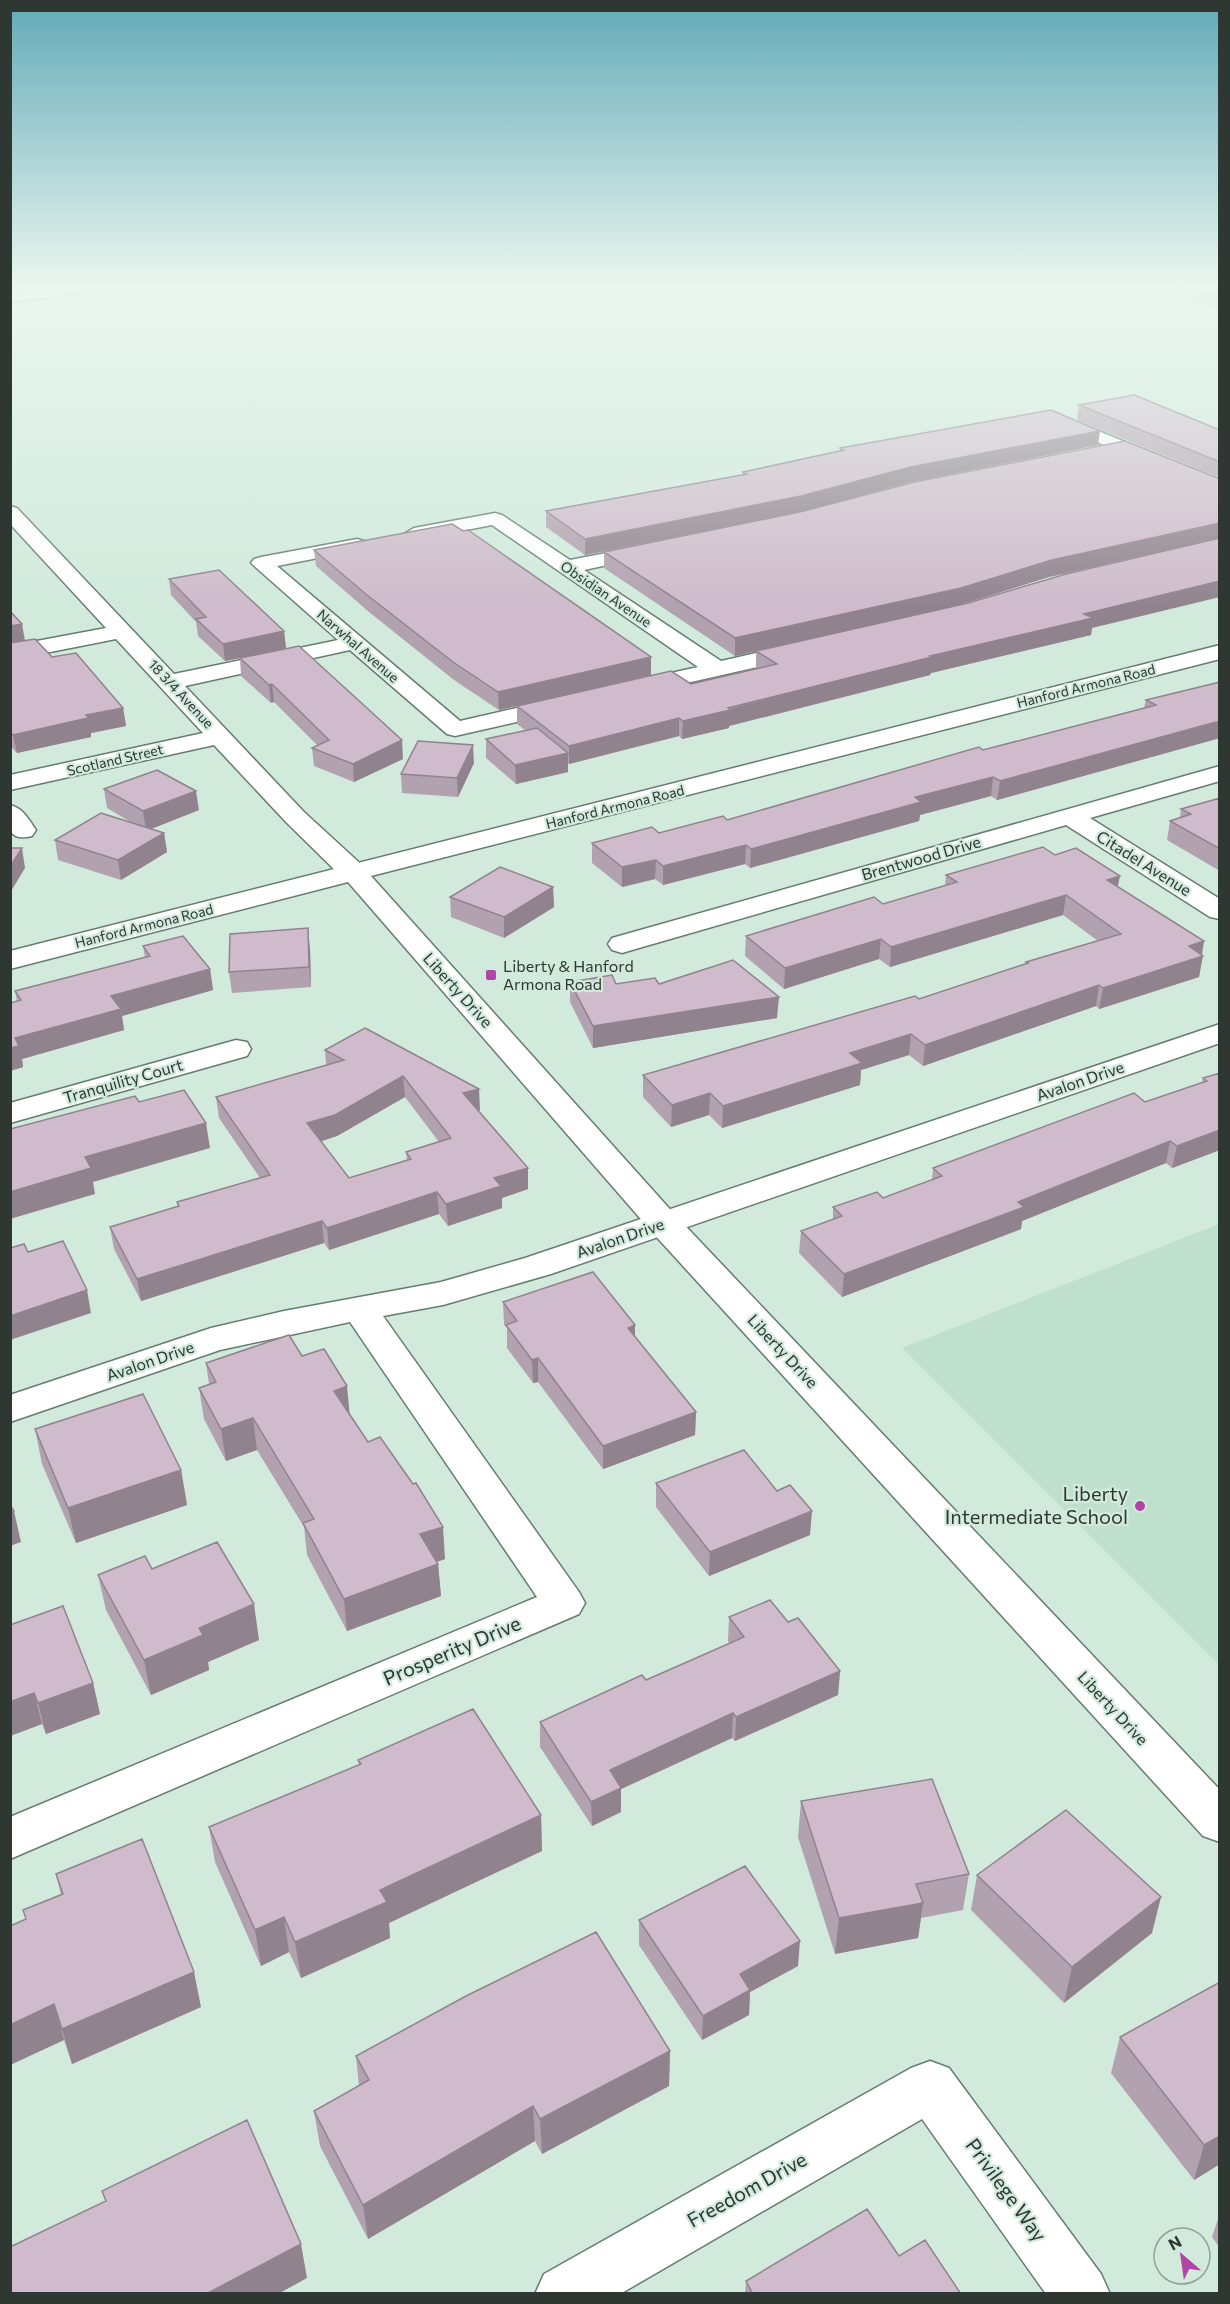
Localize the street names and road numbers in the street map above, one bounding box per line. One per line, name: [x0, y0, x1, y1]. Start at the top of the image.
street label: Obsidian Avenue: [558, 557, 655, 630]
street label: Narwhal Avenue: [314, 605, 403, 686]
street label: 18 3/4 Avenue: [145, 656, 218, 732]
street label: Hanford Armona Road: [1015, 660, 1157, 711]
street label: Scotland Street: [65, 740, 165, 779]
street label: Hanford Armona Road: [544, 781, 686, 832]
street label: Citadel Avenue: [1093, 826, 1195, 899]
street label: Brentwood Drive: [859, 831, 983, 884]
street label: Hanford Armona Road: [73, 900, 215, 951]
street label: Liberty Drive: [420, 948, 497, 1031]
street label: Tranquility Court: [61, 1054, 185, 1107]
street label: Avalon Drive: [1034, 1057, 1126, 1104]
street label: Avalon Drive: [574, 1214, 666, 1261]
street label: Liberty Drive: [744, 1310, 822, 1392]
street label: Avalon Drive: [104, 1337, 196, 1384]
street label: Prosperity Drive: [379, 1610, 524, 1690]
street label: Liberty Drive: [1074, 1667, 1152, 1749]
street label: Privilege Way: [961, 2133, 1052, 2246]
street label: Freedom Drive: [683, 2146, 811, 2232]

